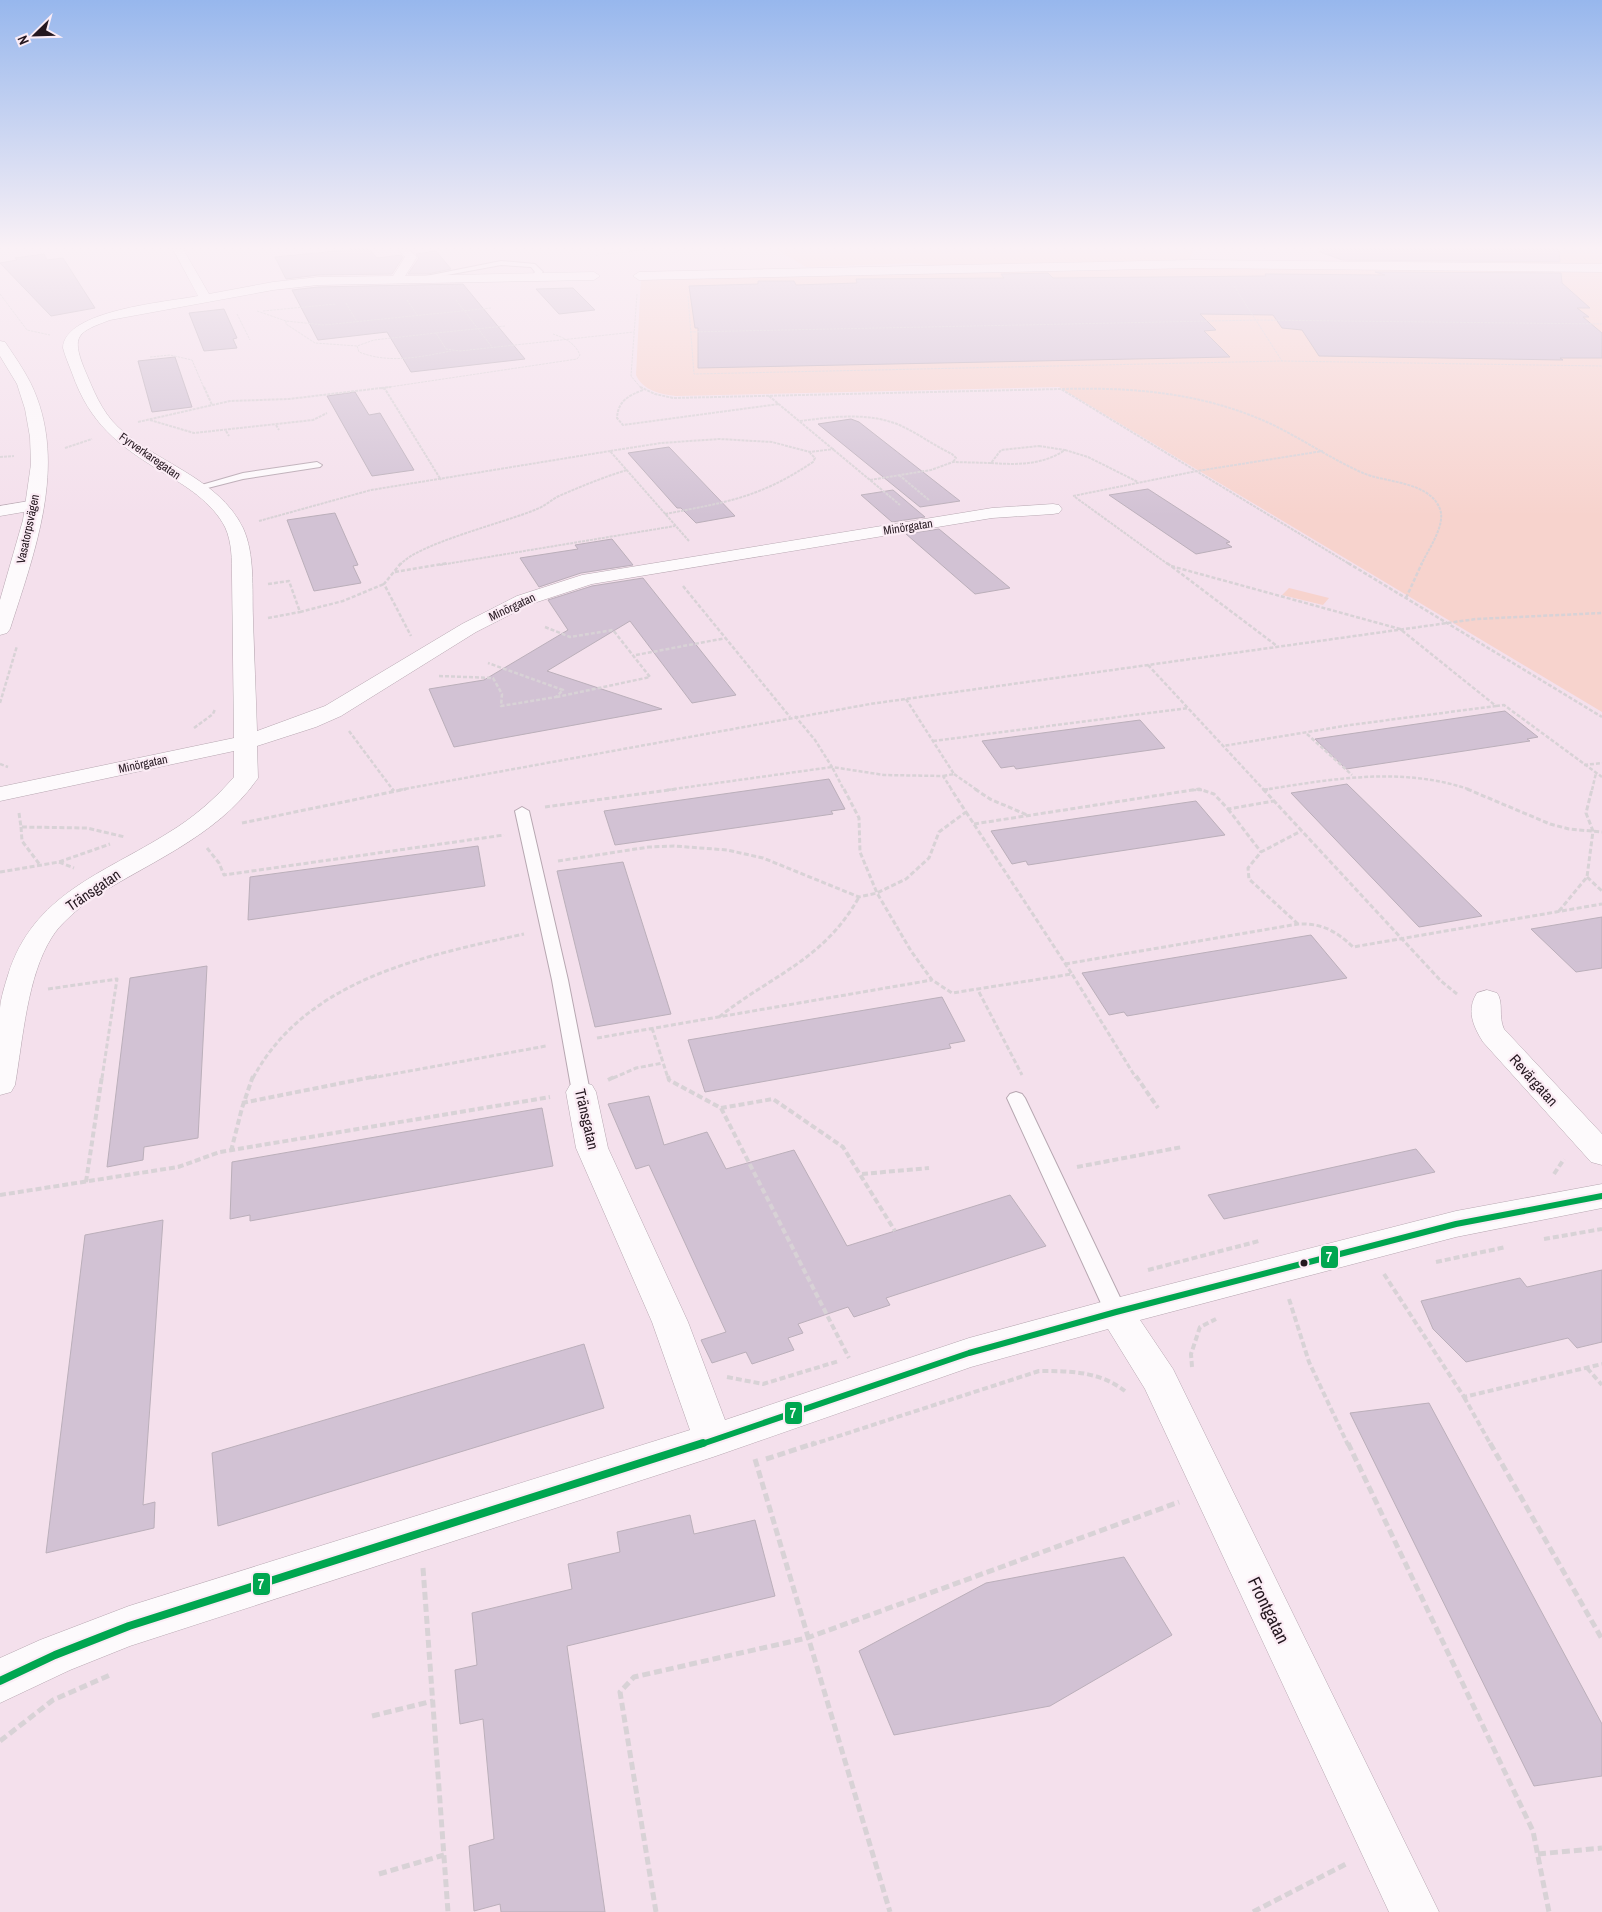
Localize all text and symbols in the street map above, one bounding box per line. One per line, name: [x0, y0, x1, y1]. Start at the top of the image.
north arrow: [10, 10, 60, 60]
text: N: [13, 33, 33, 47]
street label: Fyrverkaregatan: [116, 429, 184, 483]
street label: Vasatorpsvägen: [13, 493, 43, 565]
street label: Minörgatan: [882, 515, 934, 539]
street label: Minörgatan: [486, 589, 538, 625]
street label: Minörgatan: [117, 751, 169, 777]
street label: Tränsgatan: [62, 864, 124, 916]
street label: Revärgatan: [1505, 1049, 1563, 1111]
street label: Tränsgatan: [570, 1087, 604, 1151]
line badge: 7: [1320, 1245, 1339, 1269]
text: 7: [1326, 1248, 1333, 1266]
unlabelled marker: [1299, 1258, 1309, 1268]
line badge: 7: [784, 1401, 803, 1425]
text: 7: [790, 1404, 797, 1422]
line badge: 7: [252, 1572, 271, 1596]
street label: Frontgatan: [1242, 1572, 1296, 1648]
text: 7: [258, 1575, 265, 1593]

